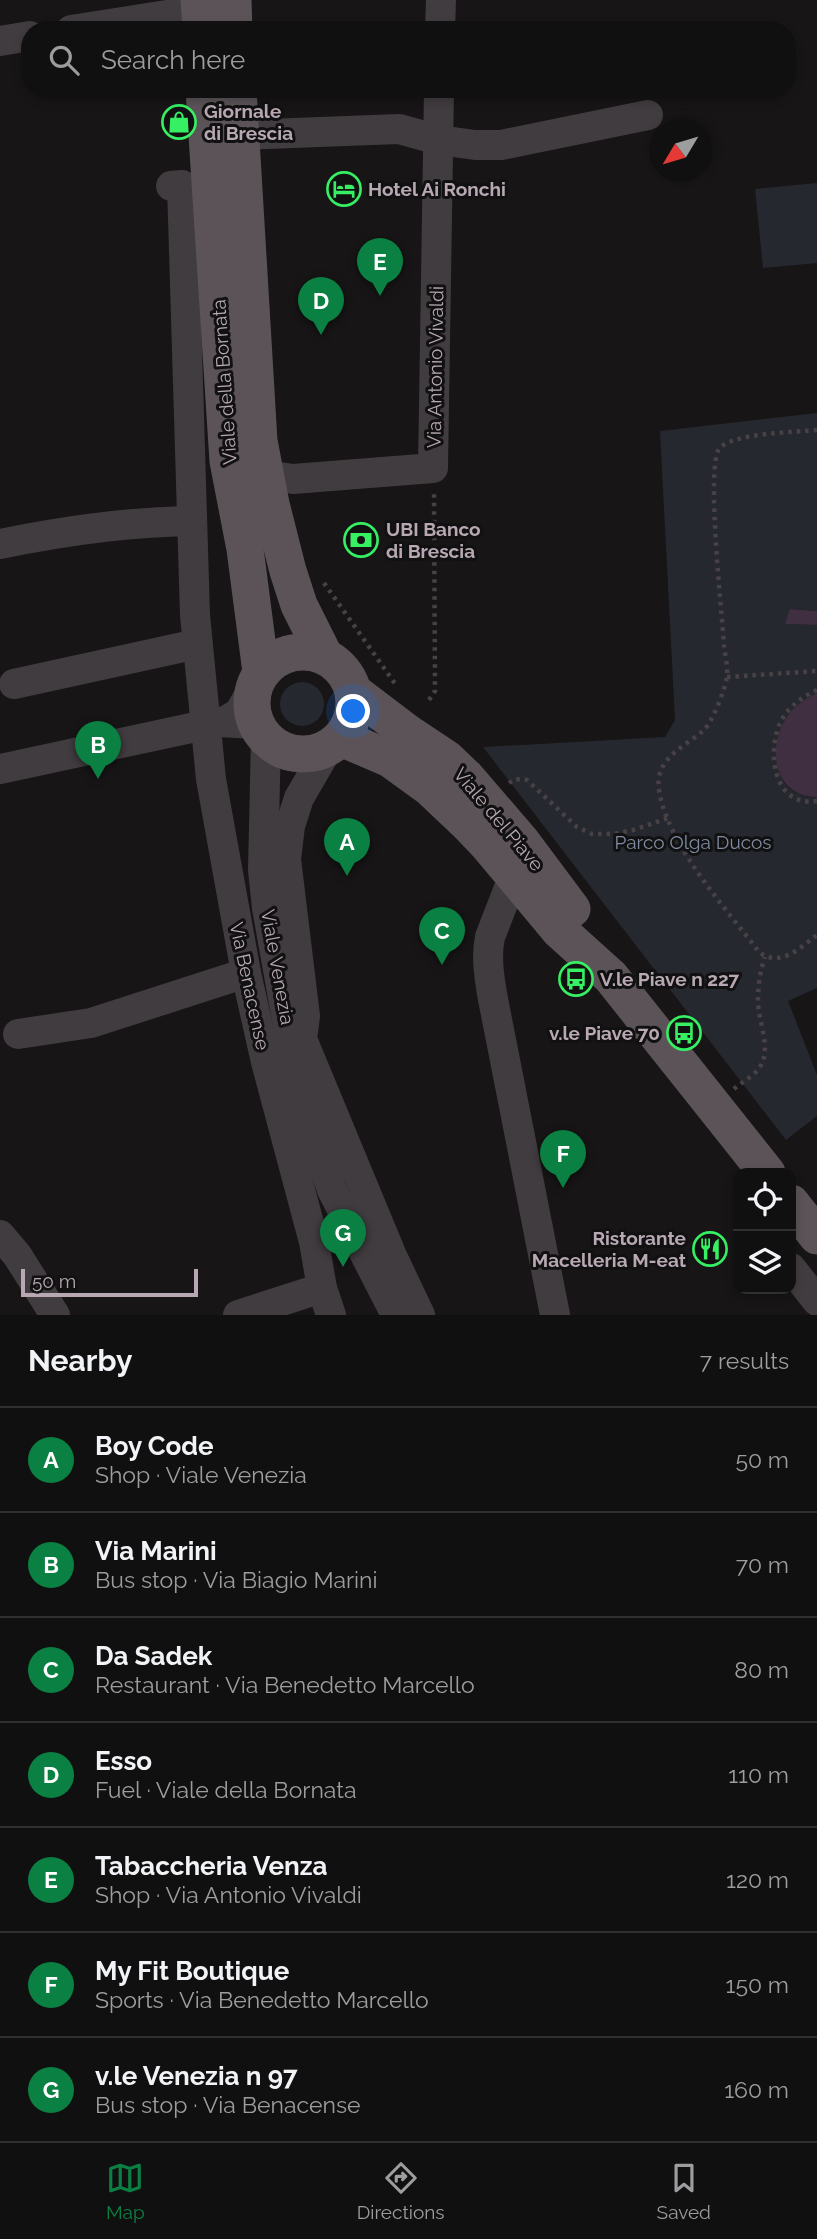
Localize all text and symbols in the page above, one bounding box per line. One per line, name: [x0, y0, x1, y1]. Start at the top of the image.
search box: [21, 21, 796, 98]
icon: search: [45, 41, 83, 79]
text: Search here: [101, 45, 245, 75]
place label: Giornale di Brescia: [204, 100, 293, 144]
shop icon: Giornale di Brescia: [160, 103, 198, 141]
north arrow: [649, 119, 712, 182]
hotel icon: Hotel Ai Ronchi: [325, 170, 363, 208]
place label: Hotel Ai Ronchi: [368, 178, 506, 200]
pin: E: [357, 238, 403, 296]
pin: D: [298, 277, 344, 335]
street label: Via Antonio Vivaldi: [423, 286, 447, 448]
street label: Viale della Bornata: [207, 299, 241, 465]
place label: UBI Banco di Brescia: [386, 518, 481, 562]
bank icon: UBI Banco di Brescia: [342, 521, 380, 559]
your location: [336, 694, 370, 728]
pin: B: [75, 721, 121, 779]
street label: Viale del Piave: [449, 763, 549, 875]
pin: A: [324, 818, 370, 876]
park label: Parco Olga Ducos: [615, 831, 771, 853]
pin: C: [419, 907, 465, 965]
street label: Viale Venezia: [257, 908, 299, 1026]
street label: Via Benacense: [226, 920, 274, 1052]
bus stop icon: V.le Piave n 227: [557, 960, 595, 998]
place label: V.le Piave n 227: [600, 968, 740, 990]
bus stop icon: v.le Piave 70: [665, 1014, 703, 1052]
place label: v.le Piave 70: [549, 1022, 660, 1044]
pin: F: [540, 1130, 586, 1188]
map controls: [733, 1168, 796, 1294]
button: locate: [733, 1168, 796, 1231]
pin: G: [320, 1209, 366, 1267]
place label: Ristorante Macelleria M-eat: [532, 1227, 687, 1271]
restaurant icon: Ristorante Macelleria M-eat: [691, 1230, 729, 1268]
button: layers: [733, 1231, 796, 1294]
scale bar: [21, 1266, 198, 1298]
text: 50 m: [32, 1270, 76, 1292]
text: Nearby: [28, 1343, 132, 1378]
text: 7 results: [700, 1347, 789, 1374]
text: Boy Code: [95, 1431, 214, 1461]
text: A: [43, 1446, 59, 1473]
text: 50 m: [735, 1446, 789, 1473]
text: Shop · Viale Venezia: [95, 1461, 307, 1488]
text: Via Marini: [95, 1536, 217, 1566]
text: B: [43, 1551, 59, 1578]
text: 70 m: [736, 1551, 789, 1578]
text: Bus stop · Via Biagio Marini: [95, 1566, 378, 1593]
text: Da Sadek: [95, 1641, 212, 1671]
text: C: [43, 1656, 59, 1683]
text: 80 m: [734, 1656, 789, 1683]
text: Restaurant · Via Benedetto Marcello: [95, 1671, 475, 1698]
text: Esso: [95, 1746, 152, 1776]
text: D: [43, 1761, 59, 1788]
text: 110 m: [728, 1761, 789, 1788]
text: Fuel · Viale della Bornata: [95, 1776, 357, 1803]
text: Tabaccheria Venza: [95, 1851, 327, 1881]
text: E: [44, 1866, 58, 1893]
text: 120 m: [726, 1866, 789, 1893]
text: Shop · Via Antonio Vivaldi: [95, 1881, 362, 1908]
text: My Fit Boutique: [95, 1956, 289, 1986]
text: F: [44, 1971, 58, 1998]
text: 150 m: [726, 1971, 789, 1998]
text: Sports · Via Benedetto Marcello: [95, 1986, 429, 2013]
text: v.le Venezia n 97: [95, 2061, 298, 2091]
text: G: [43, 2076, 59, 2103]
text: 160 m: [724, 2076, 789, 2103]
text: Bus stop · Via Benacense: [95, 2091, 361, 2118]
tab: Map: [106, 2159, 145, 2223]
tab: Directions: [357, 2159, 445, 2223]
tab: Saved: [657, 2159, 711, 2223]

